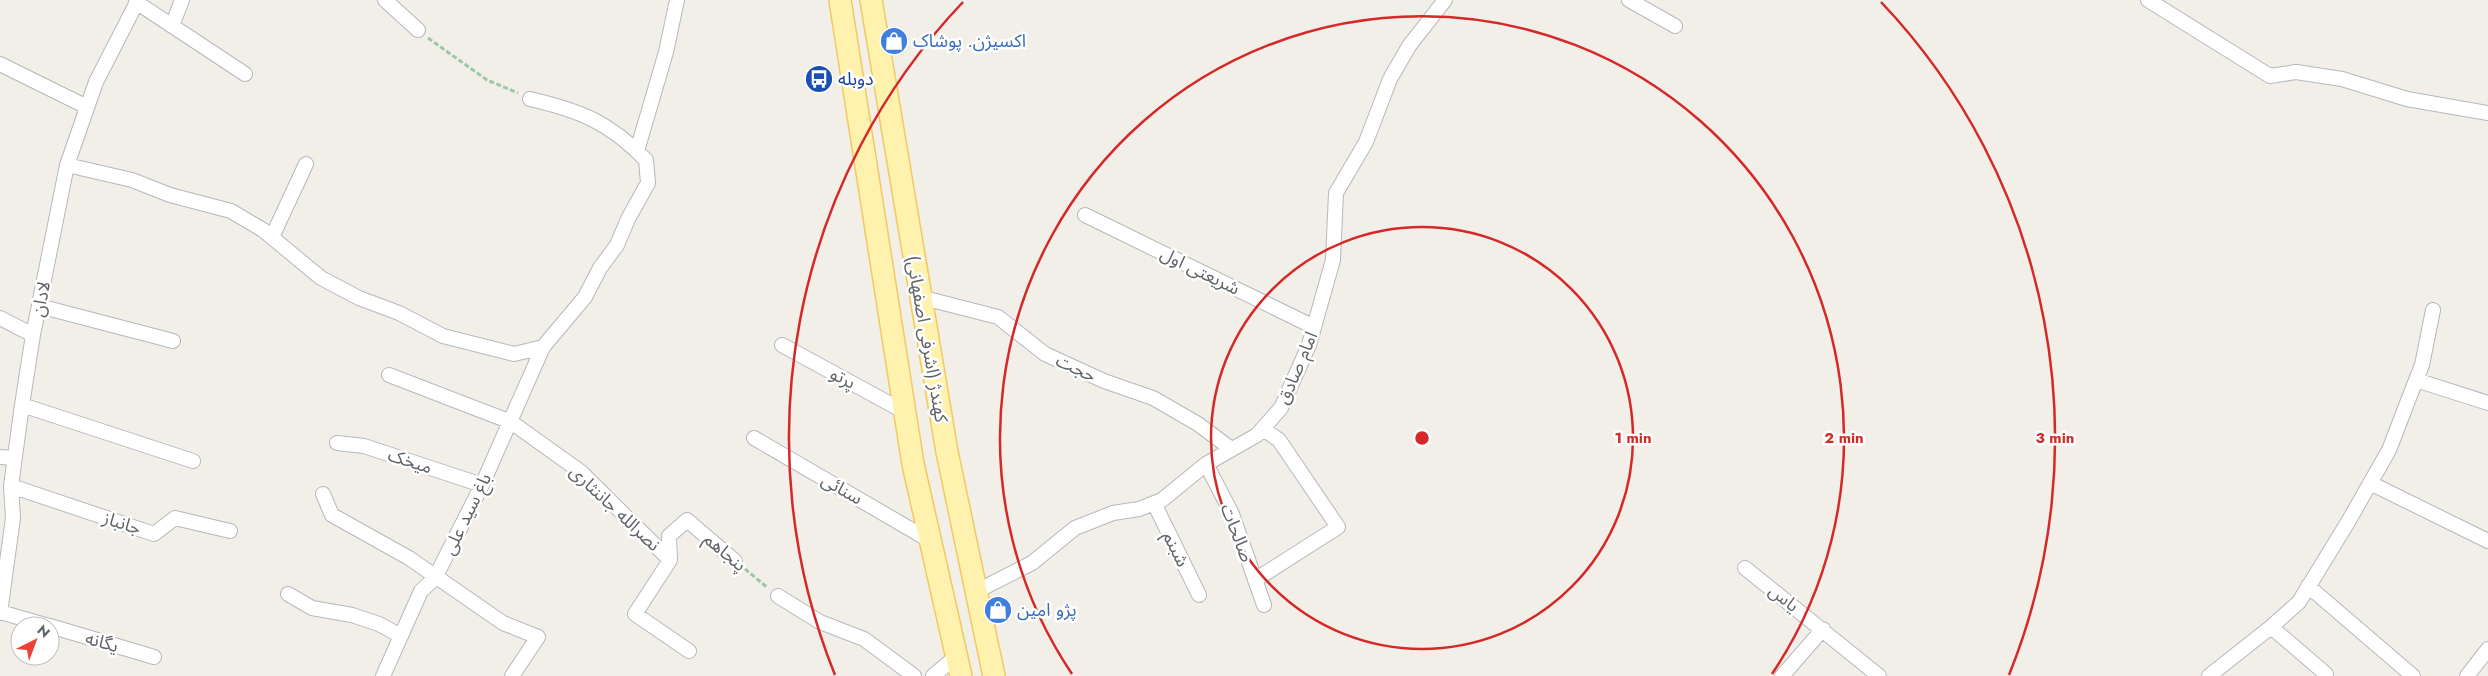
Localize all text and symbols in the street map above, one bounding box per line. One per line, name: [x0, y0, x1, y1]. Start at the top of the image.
shop icon: اکسیژن. پوشاک: [879, 26, 909, 56]
place label: اکسیژن. پوشاک: [913, 28, 1026, 54]
bus stop icon: دوبله: [804, 64, 834, 94]
place label: دوبله: [838, 66, 874, 92]
street label: شریعتی اول: [1156, 241, 1244, 301]
street label: کهندژ (اشرفی اصفهانی): [900, 254, 955, 425]
street label: لادان: [25, 279, 57, 319]
street label: امام صادق: [1270, 327, 1325, 409]
street label: حجت: [1052, 347, 1100, 389]
street label: پرتو: [825, 360, 861, 396]
text: 1 min: [1614, 427, 1652, 449]
text: 2 min: [1824, 427, 1864, 449]
text: 3 min: [2036, 427, 2074, 449]
centre of rings: [1413, 429, 1431, 447]
street label: میخک: [384, 442, 436, 480]
street label: نصرالله جاننثاری: [564, 459, 666, 557]
street label: سنائی: [817, 467, 867, 511]
street label: باغ سید علی: [436, 469, 499, 560]
street label: صالحات: [1214, 500, 1260, 566]
street label: جانباز: [99, 504, 144, 541]
street label: پنجاهم: [698, 526, 752, 578]
street label: شبنم: [1156, 527, 1196, 571]
street label: یاس: [1763, 578, 1805, 618]
shop icon: پژو امین: [983, 595, 1013, 625]
place label: پژو امین: [1017, 597, 1077, 623]
north arrow: [10, 616, 60, 666]
text: N: [33, 620, 55, 642]
street label: یگانه: [82, 625, 122, 659]

